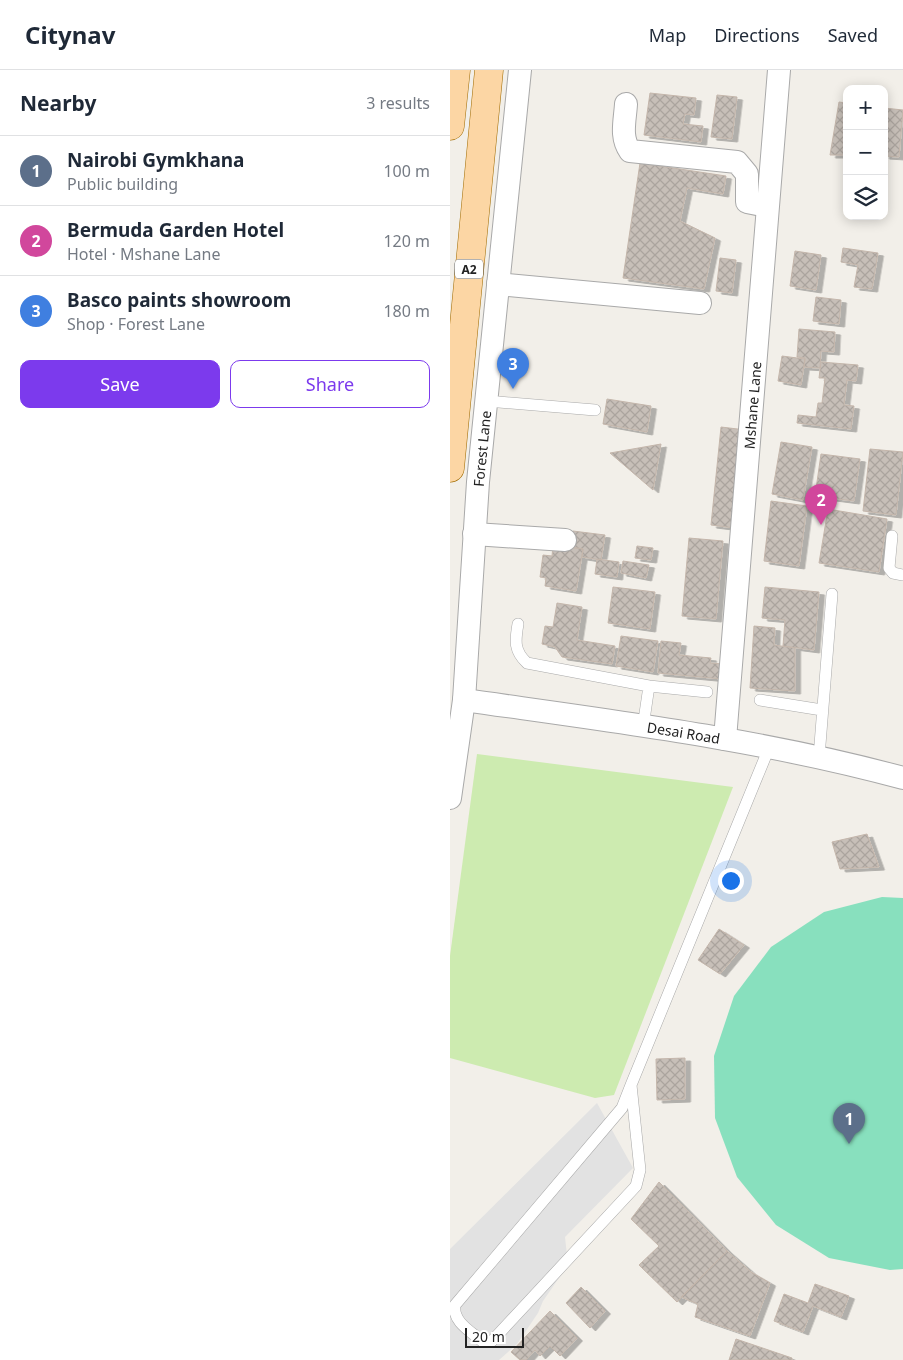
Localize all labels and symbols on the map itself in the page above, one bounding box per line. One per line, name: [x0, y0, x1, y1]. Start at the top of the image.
road number: A2: [455, 260, 483, 278]
pin: 3: [497, 348, 529, 389]
street label: Mshane Lane: [739, 360, 765, 450]
street label: Forest Lane: [468, 410, 495, 487]
pin: 2: [805, 484, 837, 525]
street label: Desai Road: [646, 717, 722, 748]
your location: [718, 868, 744, 894]
pin: 1: [833, 1103, 865, 1144]
scale bar: [465, 1325, 524, 1348]

